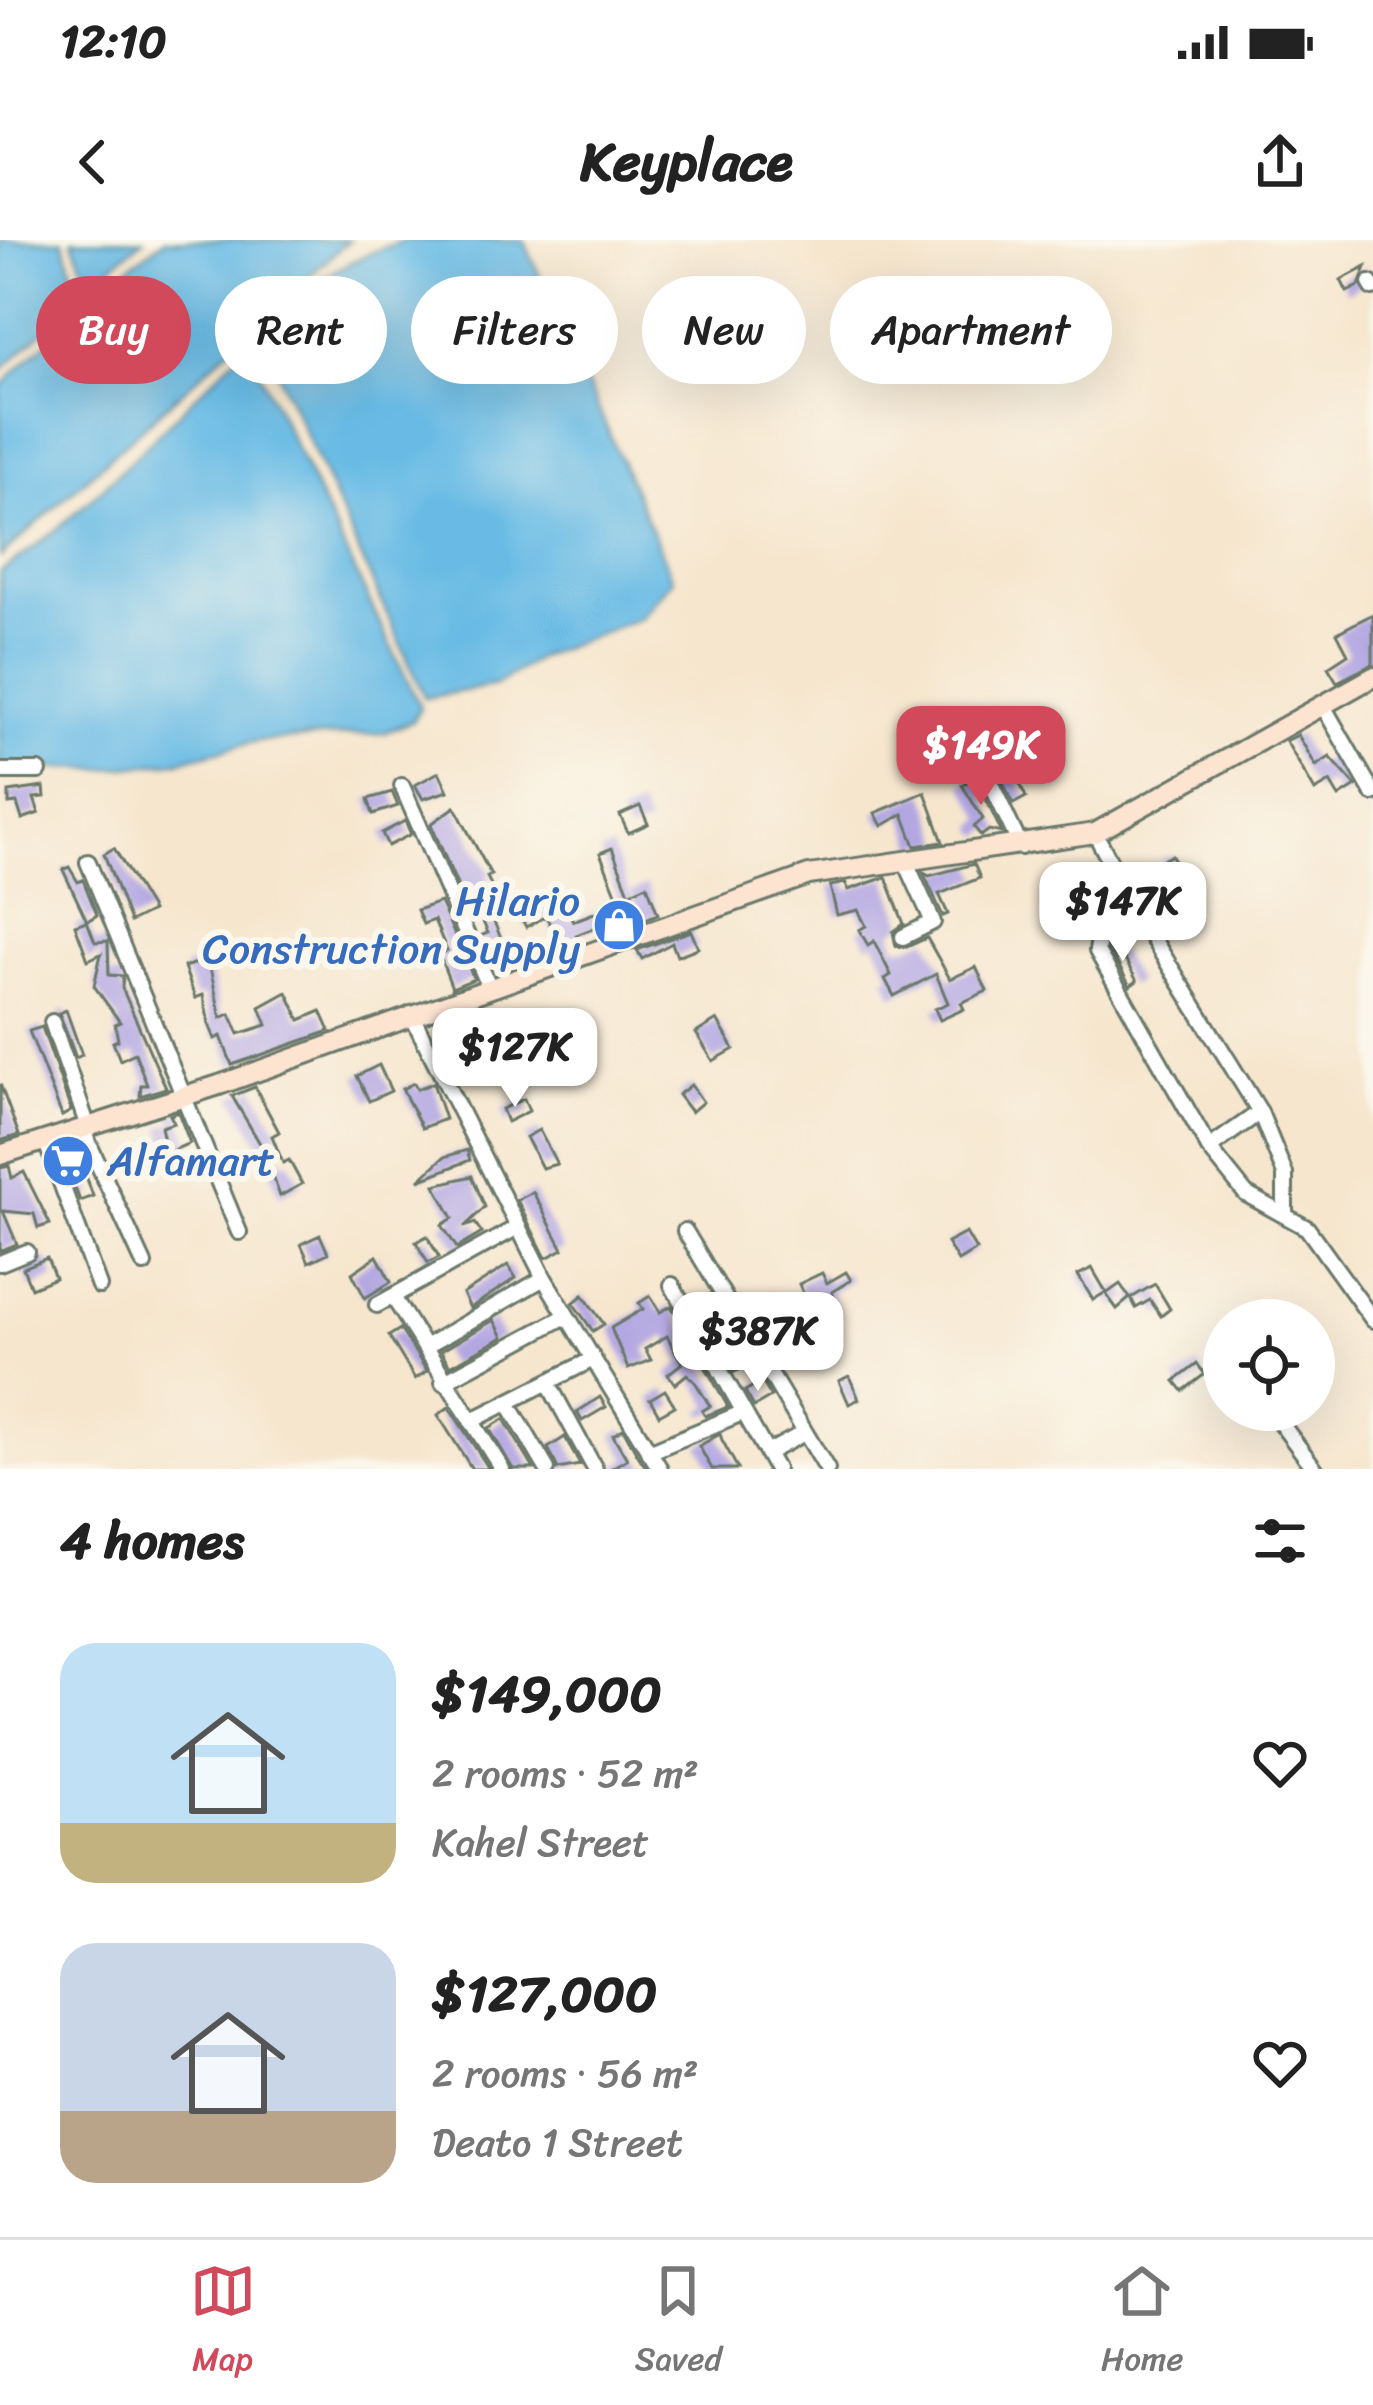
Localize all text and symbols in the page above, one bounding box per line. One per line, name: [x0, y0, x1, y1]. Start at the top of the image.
text: 12:10: [60, 2, 167, 82]
text: Keyplace: [580, 114, 793, 210]
icon: back: [60, 129, 126, 195]
icon: share: [1247, 129, 1313, 195]
chip: Buy: [36, 276, 191, 384]
chip: Rent: [215, 276, 387, 384]
chip: Filters: [411, 276, 618, 384]
chip: New: [642, 276, 806, 384]
chip: Apartment: [830, 276, 1112, 384]
pin: $149K: [897, 706, 1065, 808]
text: $149K: [923, 710, 1039, 779]
pin: $147K: [1039, 862, 1207, 964]
place label: Hilario Construction Supply: [202, 864, 580, 986]
text: $147K: [1066, 866, 1180, 935]
shop icon: Hilario Construction Supply: [591, 897, 647, 953]
pin: $127K: [431, 1008, 599, 1110]
text: $127K: [459, 1012, 571, 1081]
place label: Alfamart: [106, 1124, 275, 1198]
supermarket icon: Alfamart: [40, 1133, 96, 1189]
pin: $387K: [674, 1292, 842, 1394]
text: $387K: [699, 1296, 817, 1365]
map controls: [1203, 1299, 1335, 1431]
button: locate: [1203, 1299, 1335, 1431]
text: 4 homes: [60, 1496, 244, 1586]
icon: filters: [1247, 1508, 1313, 1574]
text: $149,000: [432, 1649, 662, 1739]
icon: home: [156, 1691, 300, 1835]
icon: heart: [1247, 1730, 1313, 1796]
text: 2 rooms · 52 m²: [432, 1739, 699, 1808]
text: Kahel Street: [432, 1808, 649, 1877]
text: $127,000: [432, 1949, 657, 2039]
icon: home: [156, 1991, 300, 2135]
icon: heart: [1247, 2030, 1313, 2096]
text: 2 rooms · 56 m²: [432, 2039, 698, 2108]
text: Deato 1 Street: [432, 2108, 683, 2177]
tab: Map: [190, 2258, 256, 2388]
tab: Saved: [635, 2258, 722, 2388]
tab: Home: [1101, 2258, 1183, 2388]

